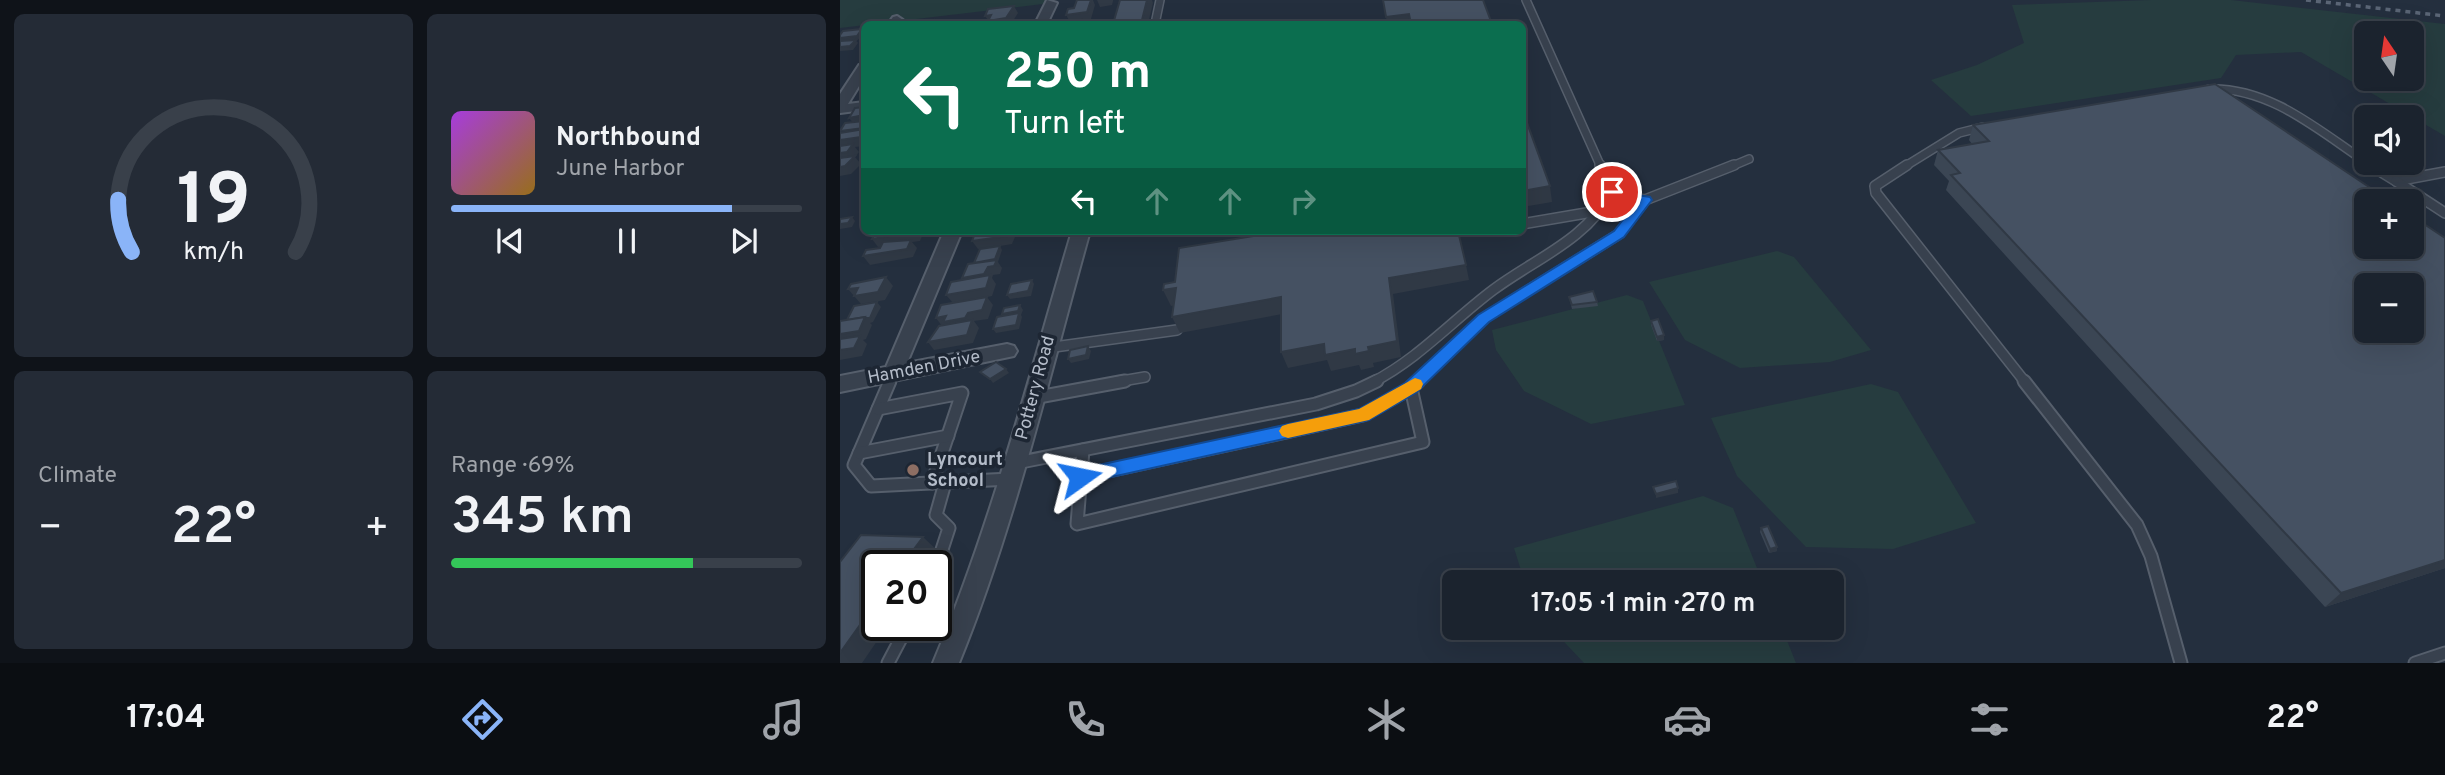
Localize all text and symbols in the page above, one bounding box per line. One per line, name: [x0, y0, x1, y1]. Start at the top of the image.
north arrow: [2354, 21, 2424, 91]
map controls: [2354, 21, 2424, 343]
text: 250 m: [1004, 44, 1151, 106]
icon: left: [889, 49, 980, 140]
text: Turn left: [1004, 105, 1125, 145]
button: sound: [2354, 105, 2424, 175]
text: Northbound: [556, 122, 701, 155]
text: June Harbor: [556, 155, 684, 184]
text: 19: [177, 158, 250, 250]
pin: [1582, 162, 1642, 222]
icon: arrive: [1593, 173, 1631, 211]
icon: left: [1065, 182, 1103, 220]
icon: ahead: [1138, 182, 1176, 220]
icon: ahead: [1211, 182, 1249, 220]
icon: right: [1284, 182, 1322, 220]
button: +: [2354, 189, 2424, 259]
icon: previous: [491, 222, 529, 260]
icon: pause: [608, 222, 646, 260]
icon: next: [725, 222, 763, 260]
text: km/h: [183, 237, 244, 269]
button: −: [2354, 273, 2424, 343]
street label: Pottery Road: [1011, 333, 1061, 443]
street label: Hamden Drive: [866, 346, 982, 390]
position arrow: [1043, 440, 1117, 514]
place label: Lyncourt School: [927, 449, 1003, 493]
text: Range · 69%: [451, 452, 574, 481]
text: Climate: [38, 462, 117, 491]
marker: Lyncourt School: [905, 462, 921, 478]
text: 345 km: [451, 486, 634, 552]
text: 22°: [171, 496, 256, 562]
text: −: [38, 505, 63, 554]
text: +: [364, 505, 389, 554]
speed limit sign: 20: [861, 550, 952, 641]
text: 17:05 · 1 min · 270 m: [1531, 588, 1755, 621]
icon: directions: [458, 695, 507, 744]
icon: music: [759, 695, 808, 744]
icon: phone: [1061, 695, 1110, 744]
icon: climate: [1362, 695, 1411, 744]
icon: car: [1663, 695, 1712, 744]
icon: filters: [1965, 695, 2014, 744]
text: 17:04: [126, 699, 206, 739]
text: 22°: [2266, 699, 2319, 739]

